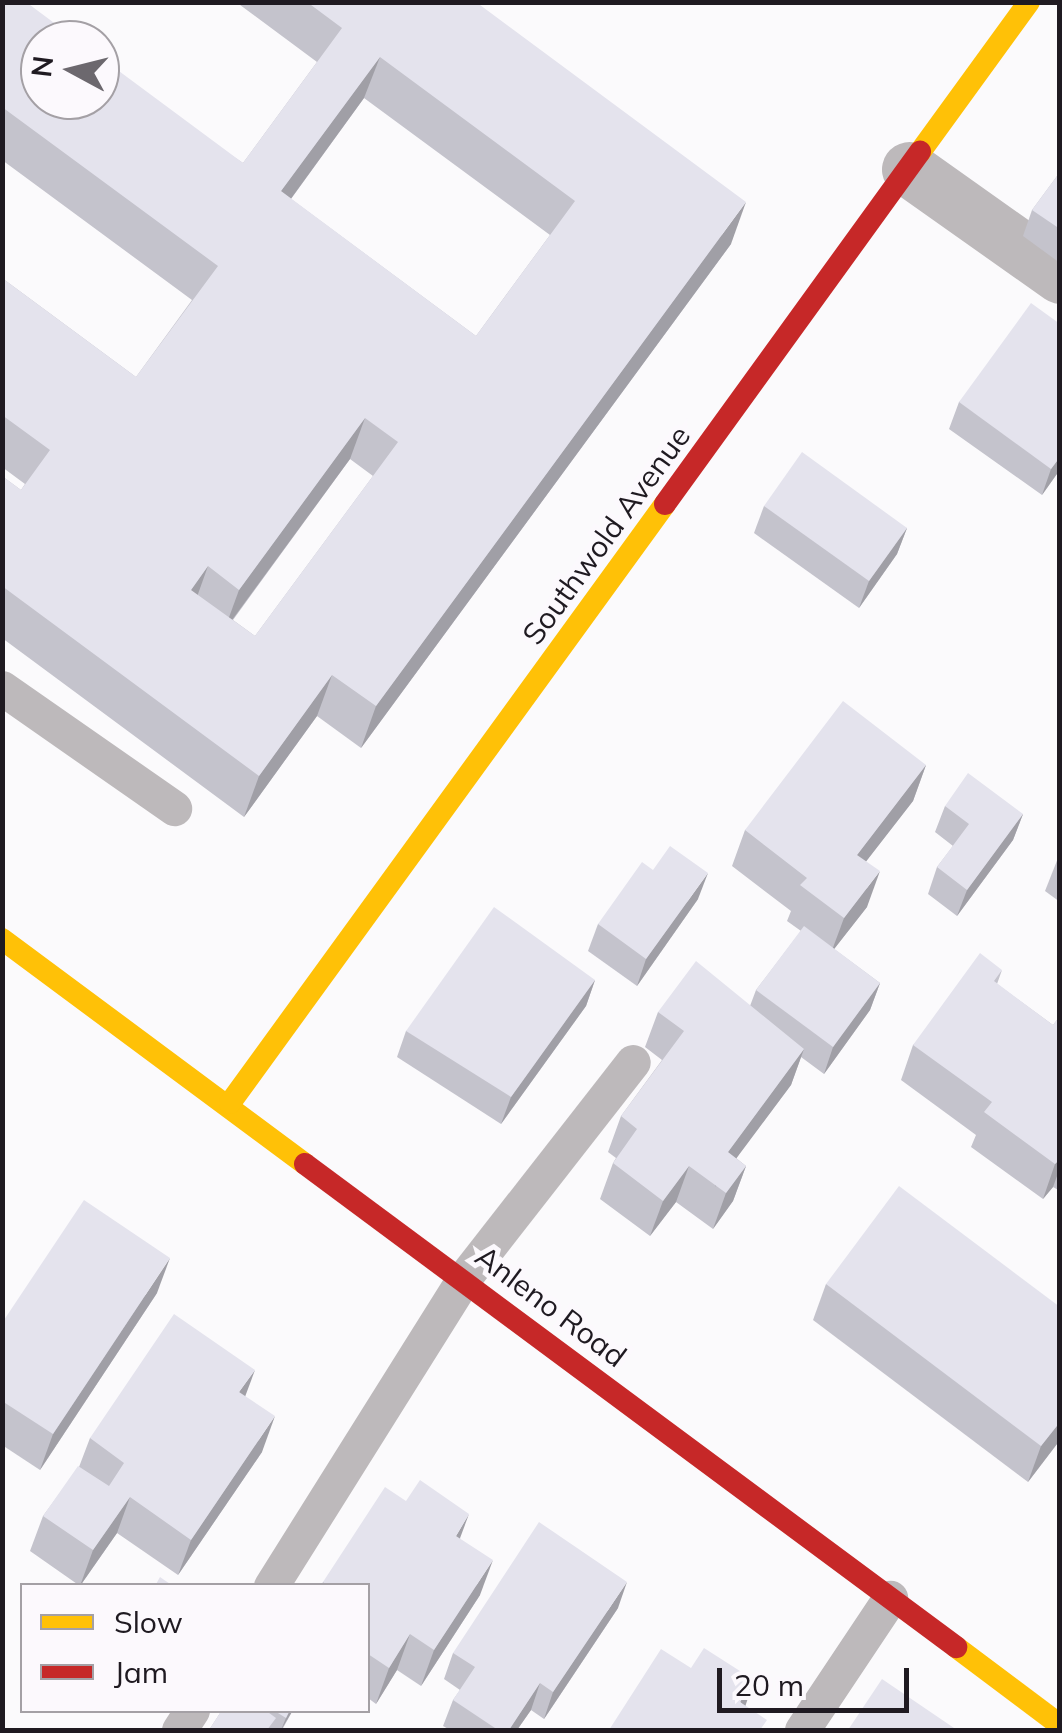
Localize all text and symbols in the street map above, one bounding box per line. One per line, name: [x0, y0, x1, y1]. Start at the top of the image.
north arrow: [20, 20, 120, 120]
text: N: [23, 54, 60, 79]
street label: Southwold Avenue: [515, 419, 697, 651]
street label: Anleno Road: [469, 1238, 633, 1374]
legend: [20, 1583, 370, 1713]
text: Slow: [114, 1603, 183, 1641]
scale bar: [722, 1648, 914, 1710]
text: Jam: [114, 1653, 168, 1691]
text: 20 m: [734, 1666, 804, 1704]

